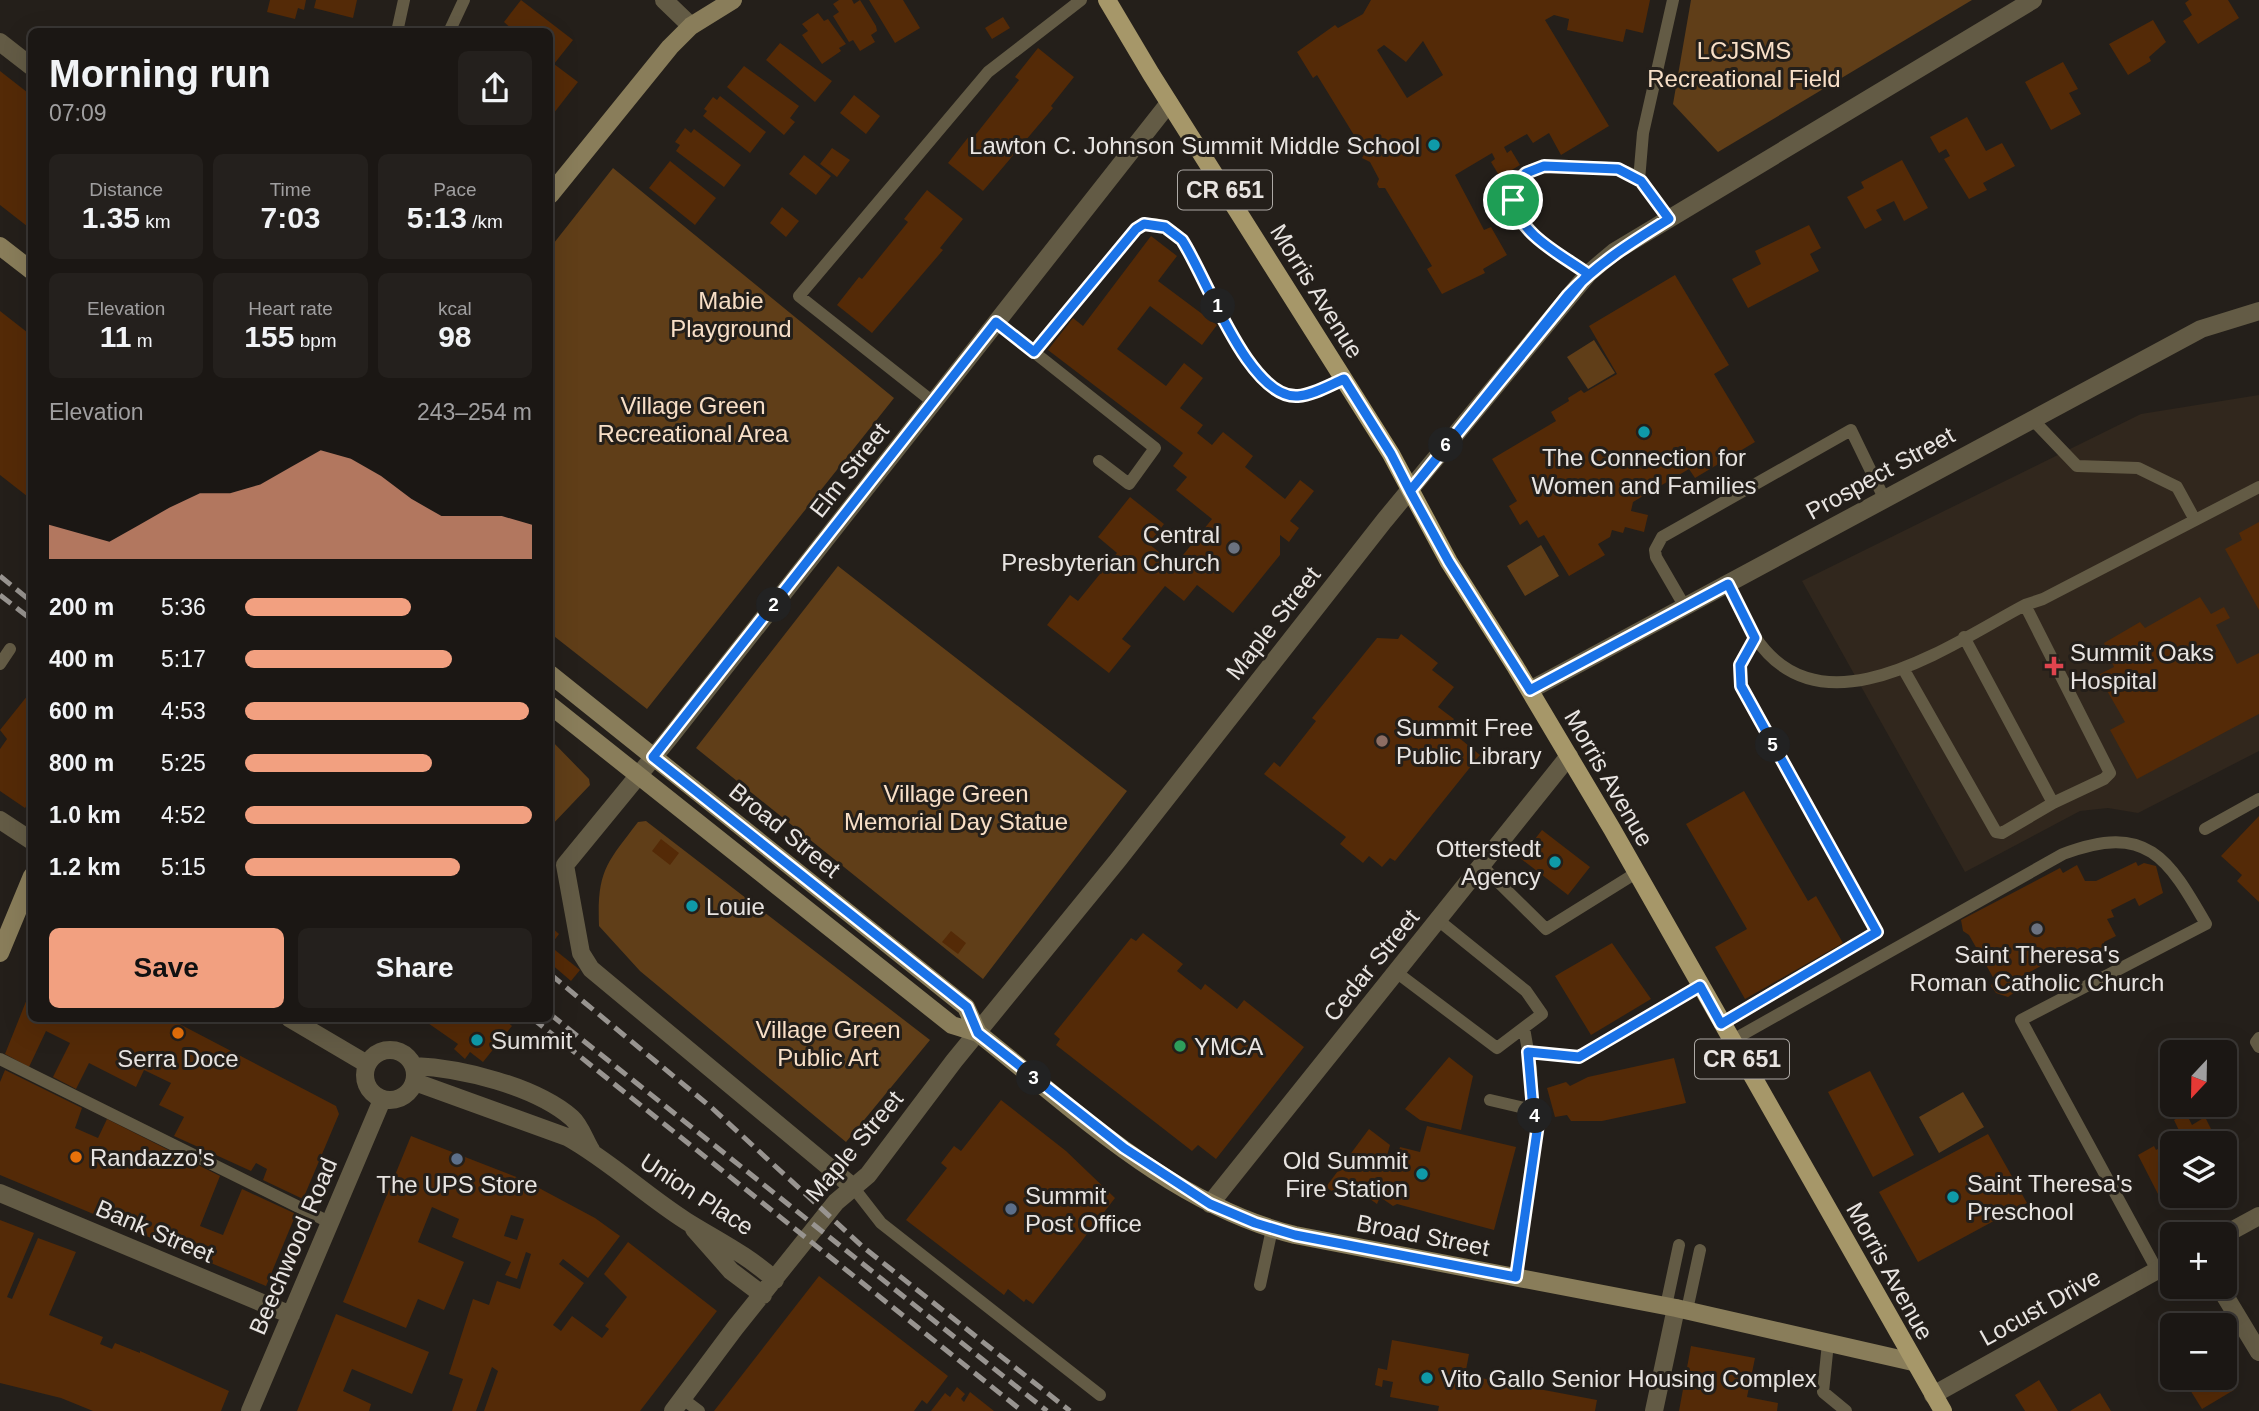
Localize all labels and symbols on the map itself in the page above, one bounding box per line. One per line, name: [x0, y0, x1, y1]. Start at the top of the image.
park label: LCJSMS Recreational Field: [1647, 37, 1841, 92]
place label: Lawton C. Johnson Summit Middle School: [969, 132, 1420, 159]
marker: Lawton C. Johnson Summit Middle School: [1426, 137, 1442, 153]
road number: CR 651: [1178, 170, 1272, 210]
pin: [1483, 170, 1543, 230]
street label: Morris Avenue: [1265, 219, 1369, 363]
park label: Mabie Playground: [670, 287, 792, 342]
pin: 1: [1200, 288, 1236, 324]
park label: Village Green Recreational Area: [598, 392, 789, 447]
street label: Elm Street: [804, 417, 894, 522]
street label: Prospect Street: [1801, 421, 1959, 525]
marker: The Connection for Women and Families: [1636, 424, 1652, 440]
pin: 6: [1428, 428, 1464, 462]
place label: The Connection for Women and Families: [1532, 444, 1756, 499]
place label: Central Presbyterian Church: [1001, 521, 1220, 576]
marker: Central Presbyterian Church: [1226, 540, 1242, 556]
street label: Maple Street: [1220, 561, 1326, 685]
pin: 2: [756, 588, 792, 622]
place label: Summit Oaks Hospital: [2070, 639, 2214, 694]
marker: Summit Oaks Hospital: [2044, 656, 2064, 676]
street label: Morris Avenue: [1559, 705, 1659, 851]
place label: Summit Free Public Library: [1396, 714, 1541, 769]
pin: 5: [1756, 728, 1790, 762]
marker: Summit Free Public Library: [1374, 733, 1390, 749]
street label: Broad Street: [724, 777, 846, 883]
park label: Village Green Memorial Day Statue: [844, 780, 1068, 835]
place label: Otterstedt Agency: [1436, 835, 1541, 890]
marker: Otterstedt Agency: [1547, 854, 1563, 870]
place label: Louie: [706, 893, 765, 920]
marker: Louie: [684, 898, 700, 914]
street label: Cedar Street: [1318, 903, 1425, 1026]
marker: Saint Theresa's Roman Catholic Church: [2029, 921, 2045, 937]
place label: Saint Theresa's Roman Catholic Church: [1910, 941, 2164, 996]
park label: Village Green Public Art: [756, 1016, 900, 1071]
marker: Serra Doce: [170, 1025, 186, 1041]
place label: Summit: [491, 1027, 573, 1054]
marker: Summit: [469, 1032, 485, 1048]
place label: YMCA: [1194, 1033, 1263, 1060]
marker: YMCA: [1172, 1038, 1188, 1054]
road number: CR 651: [1695, 1040, 1789, 1078]
north arrow: [2160, 1040, 2236, 1116]
place label: Serra Doce: [117, 1045, 239, 1072]
pin: 3: [1016, 1060, 1052, 1096]
street label: Maple Street: [800, 1085, 908, 1207]
pin: 4: [1518, 1098, 1552, 1134]
place label: Randazzo's: [90, 1144, 215, 1171]
street label: Union Place: [635, 1147, 759, 1241]
place label: Old Summit Fire Station: [1283, 1147, 1408, 1202]
marker: Randazzo's: [68, 1149, 84, 1165]
marker: The UPS Store: [449, 1151, 465, 1167]
street label: Beechwood Road: [244, 1154, 342, 1338]
marker: Old Summit Fire Station: [1414, 1166, 1430, 1182]
place label: Saint Theresa's Preschool: [1967, 1170, 2133, 1225]
place label: The UPS Store: [376, 1171, 538, 1198]
place label: Summit Post Office: [1025, 1182, 1142, 1237]
marker: Saint Theresa's Preschool: [1945, 1189, 1961, 1205]
street label: Bank Street: [92, 1194, 218, 1268]
street label: Morris Avenue: [1841, 1198, 1939, 1344]
marker: Summit Post Office: [1003, 1201, 1019, 1217]
street label: Broad Street: [1354, 1209, 1492, 1261]
street label: Locust Drive: [1975, 1263, 2105, 1351]
place label: Vito Gallo Senior Housing Complex: [1441, 1365, 1817, 1392]
marker: Vito Gallo Senior Housing Complex: [1419, 1370, 1435, 1386]

